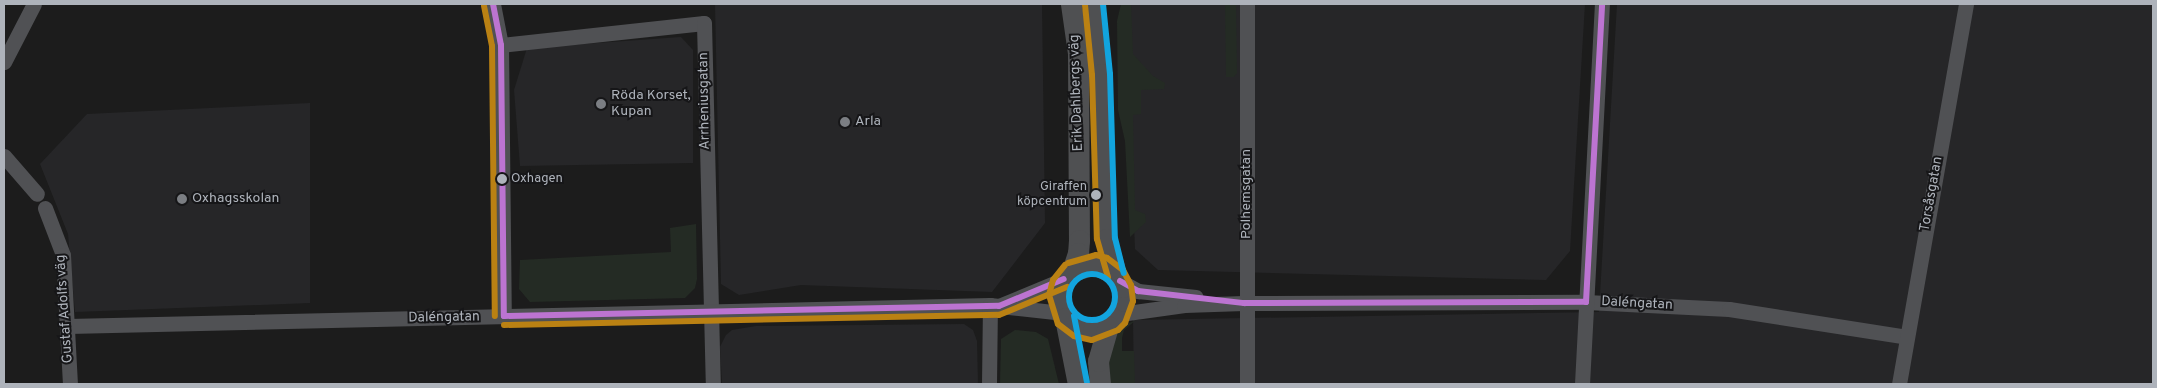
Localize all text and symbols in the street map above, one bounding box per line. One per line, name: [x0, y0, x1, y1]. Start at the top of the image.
street label: Erik Dahlbergs väg: [1067, 34, 1087, 152]
street label: Arrheniusgatan: [696, 52, 714, 150]
place label: Röda Korset, Kupan: [611, 88, 691, 120]
marker: Röda Korset, Kupan: [595, 98, 607, 110]
place label: Arla: [855, 114, 881, 130]
marker: Arla: [839, 116, 851, 128]
street label: Polhemsgatan: [1239, 149, 1255, 239]
street label: Torsåsgatan: [1917, 155, 1947, 233]
place label: Oxhagen: [511, 171, 563, 187]
marker: Oxhagen: [497, 174, 507, 184]
place label: Giraffen köpcentrum: [1017, 180, 1087, 211]
marker: Giraffen köpcentrum: [1091, 190, 1101, 200]
place label: Oxhagsskolan: [192, 191, 279, 207]
marker: Oxhagsskolan: [176, 193, 188, 205]
street label: Gustaf Adolfs väg: [53, 254, 77, 364]
street label: Daléngatan: [1601, 294, 1673, 314]
street label: Daléngatan: [408, 309, 480, 327]

